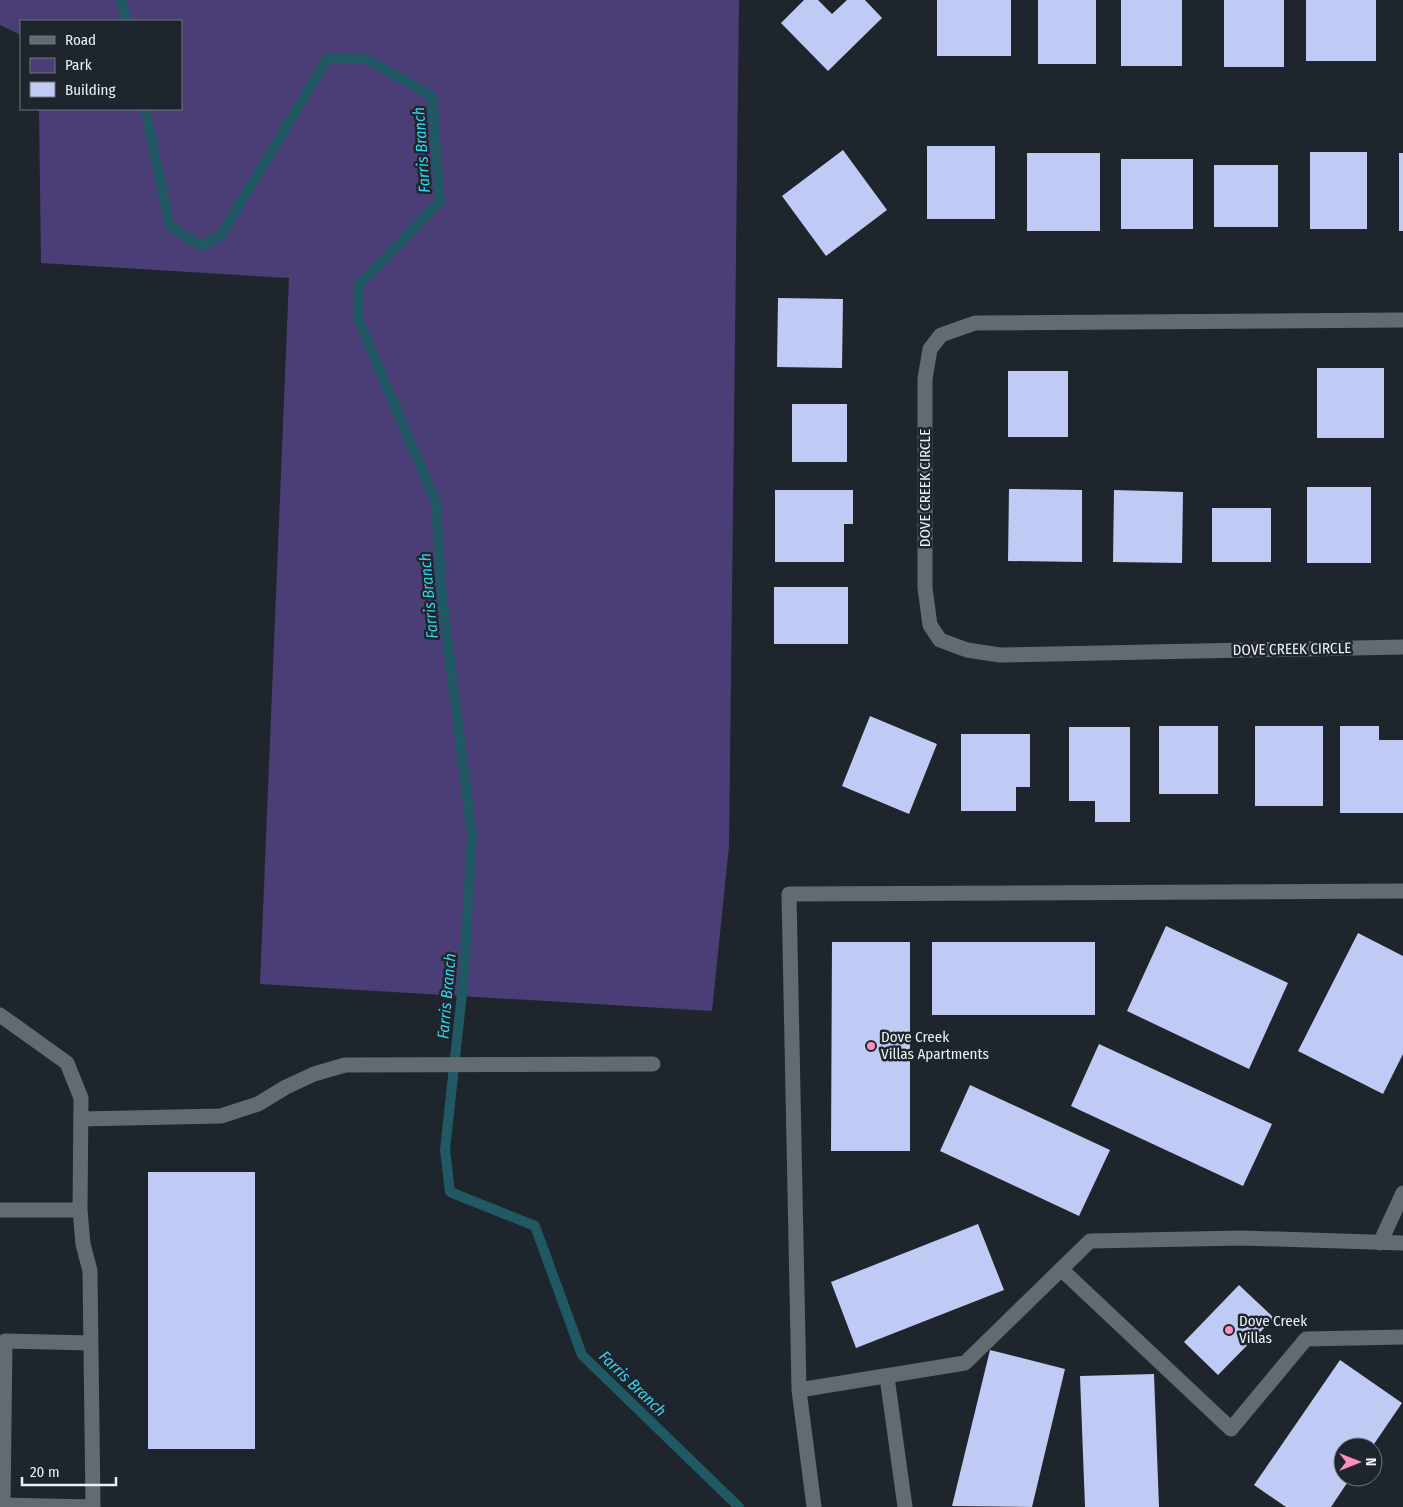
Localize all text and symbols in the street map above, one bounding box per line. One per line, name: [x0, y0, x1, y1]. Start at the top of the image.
legend: [20, 20, 182, 110]
text: Road: [65, 31, 96, 49]
text: Park: [65, 56, 92, 74]
text: Building: [65, 81, 116, 99]
water label: Farris Branch: [409, 106, 434, 194]
street label: DOVE CREEK CIRCLE: [916, 429, 934, 547]
water label: Farris Branch: [415, 552, 442, 640]
street label: DOVE CREEK CIRCLE: [1233, 639, 1351, 659]
water label: Farris Branch: [433, 952, 460, 1040]
place label: Dove Creek Villas Apartments: [881, 1028, 989, 1063]
marker: Dove Creek Villas Apartments: [865, 1040, 877, 1052]
place label: Dove Creek Villas: [1239, 1312, 1307, 1347]
marker: Dove Creek Villas: [1223, 1324, 1235, 1336]
water label: Farris Branch: [595, 1347, 670, 1420]
north arrow: [1333, 1437, 1383, 1487]
scale bar: [22, 1454, 116, 1486]
text: N: [1362, 1458, 1379, 1466]
text: 20 m: [30, 1463, 60, 1481]

